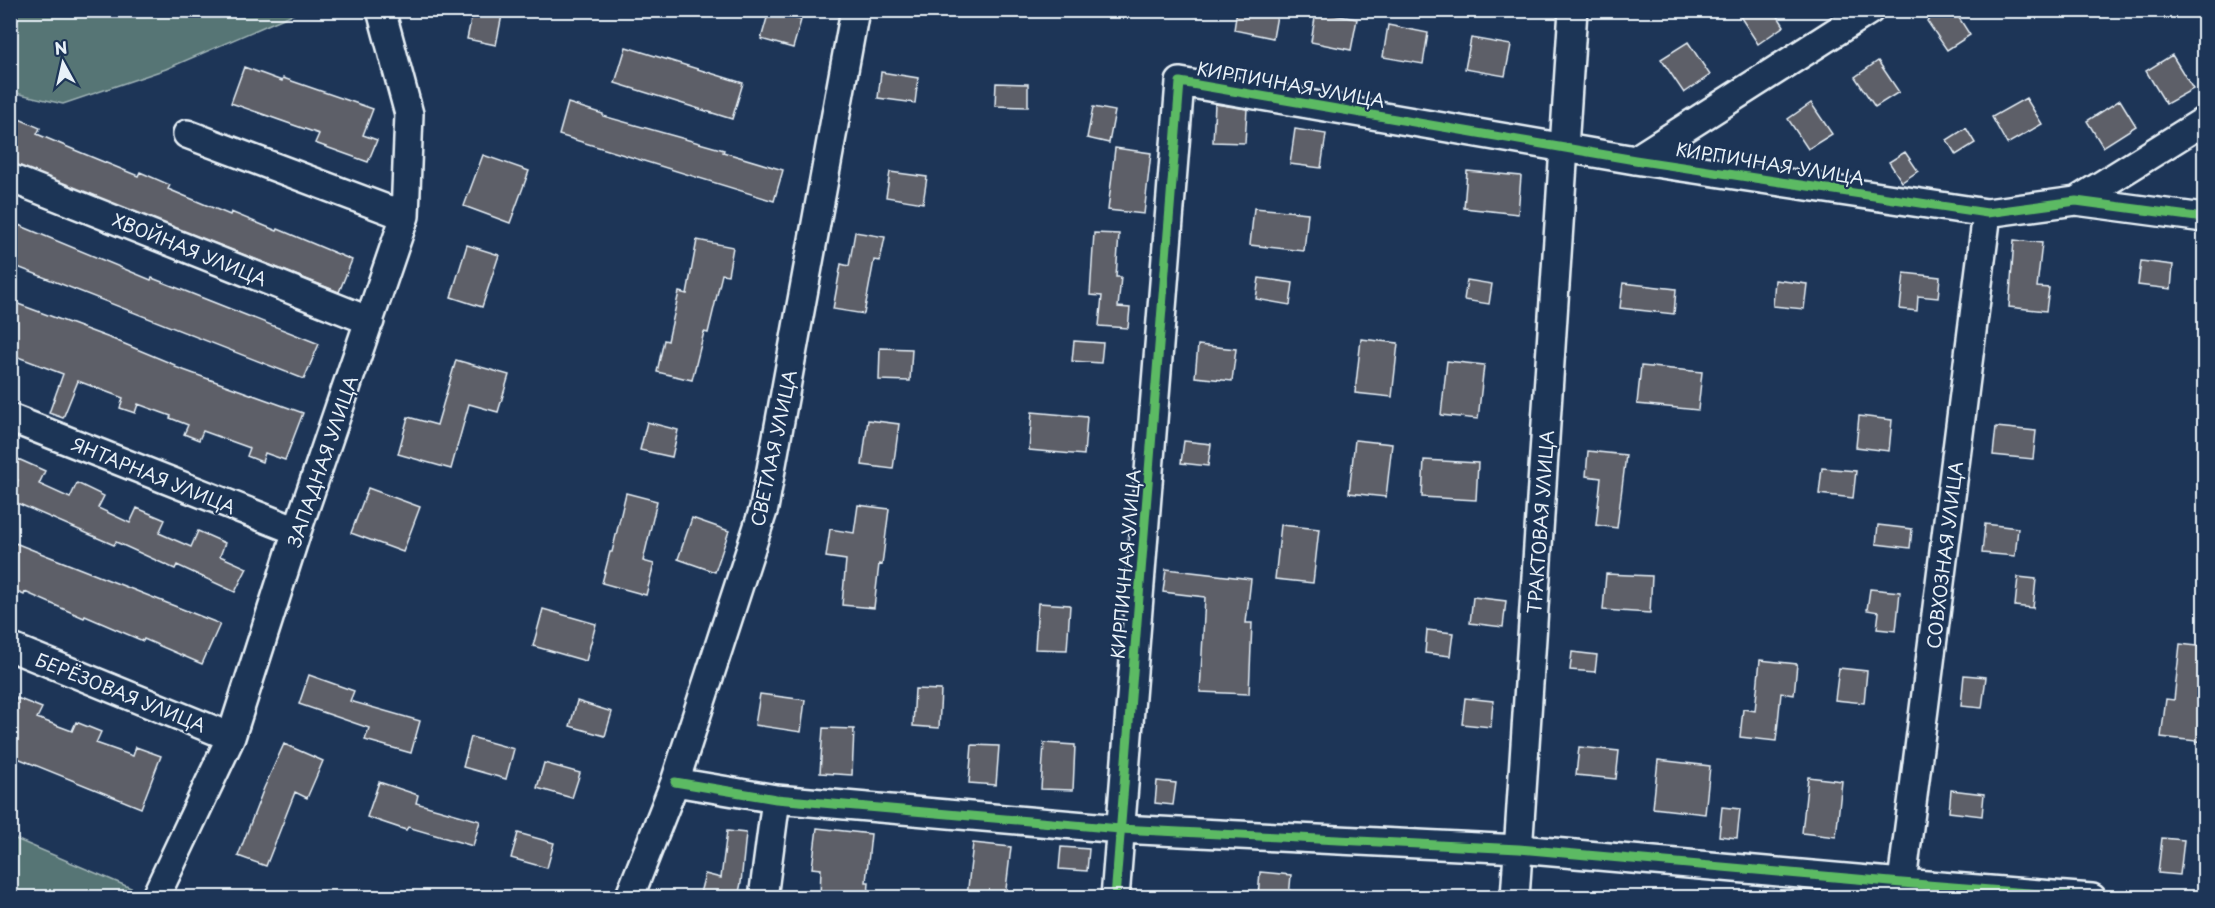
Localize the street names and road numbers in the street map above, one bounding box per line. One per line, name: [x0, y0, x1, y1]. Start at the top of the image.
street label: КИРПИЧНАЯ УЛИЦА: [1195, 54, 1387, 114]
street label: КИРПИЧНАЯ УЛИЦА: [1674, 135, 1867, 191]
street label: ХВОЙНАЯ УЛИЦА: [109, 206, 271, 292]
street label: СВЕТЛАЯ УЛИЦА: [743, 367, 803, 529]
street label: ЗАПАДНАЯ УЛИЦА: [280, 371, 364, 550]
street label: ТРАКТОВАЯ УЛИЦА: [1520, 429, 1560, 615]
street label: ЯНТАРНАЯ УЛИЦА: [68, 430, 240, 520]
street label: СОВХОЗНАЯ УЛИЦА: [1919, 460, 1969, 650]
street label: КИРПИЧНАЯ УЛИЦА: [1103, 468, 1147, 660]
street label: БЕРЁЗОВАЯ УЛИЦА: [32, 646, 210, 739]

